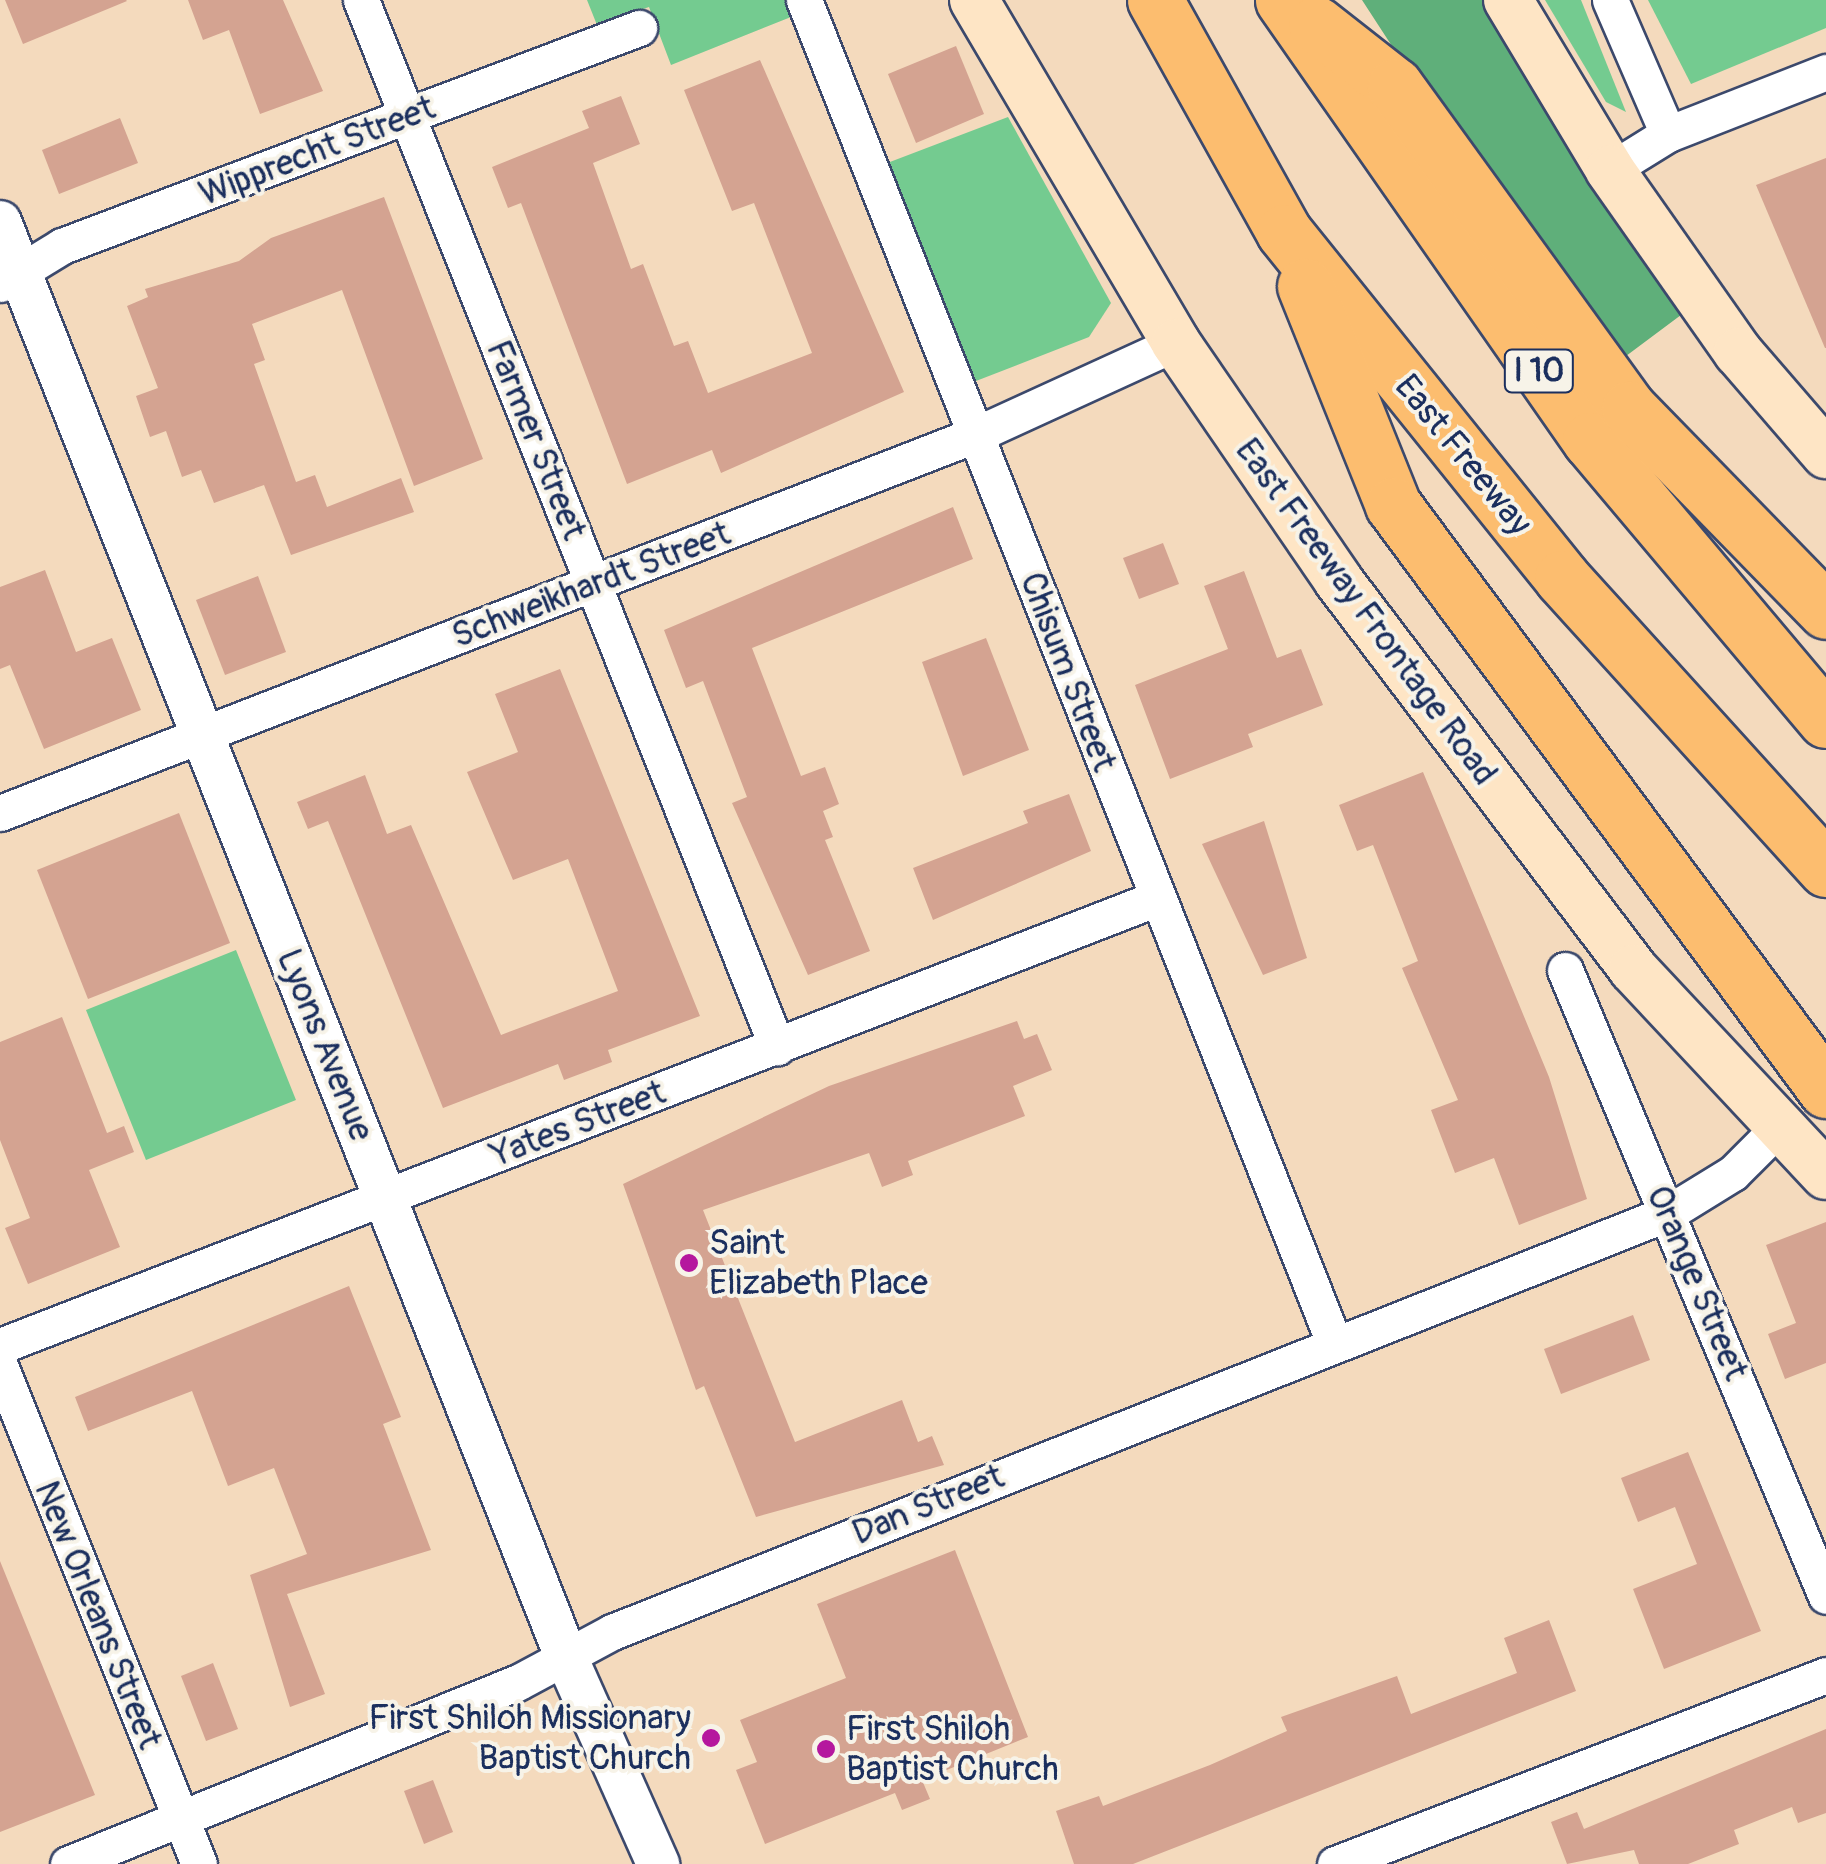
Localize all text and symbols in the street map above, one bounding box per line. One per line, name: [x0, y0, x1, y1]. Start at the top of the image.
street label: Wipprecht Street: [193, 87, 441, 215]
street label: Farmer Street: [477, 334, 595, 546]
road number: I 10: [1502, 344, 1576, 398]
street label: East Freeway: [1386, 366, 1540, 544]
street label: East Freeway Frontage Road: [1226, 431, 1506, 793]
street label: Schweikhardt Street: [446, 513, 736, 657]
street label: Chisum Street: [1011, 567, 1125, 777]
street label: Lyons Avenue: [267, 943, 383, 1147]
street label: Yates Street: [485, 1071, 671, 1177]
street label: Orange Street: [1637, 1179, 1757, 1387]
place label: Saint Elizabeth Place: [709, 1222, 928, 1304]
marker: Saint Elizabeth Place: [678, 1252, 700, 1274]
street label: Dan Street: [846, 1456, 1010, 1554]
street label: New Orleans Street: [25, 1475, 171, 1755]
place label: First Shiloh Missionary Baptist Church: [368, 1697, 691, 1779]
place label: First Shiloh Baptist Church: [846, 1708, 1059, 1790]
marker: First Shiloh Missionary Baptist Church: [700, 1727, 722, 1749]
marker: First Shiloh Baptist Church: [815, 1738, 837, 1760]

